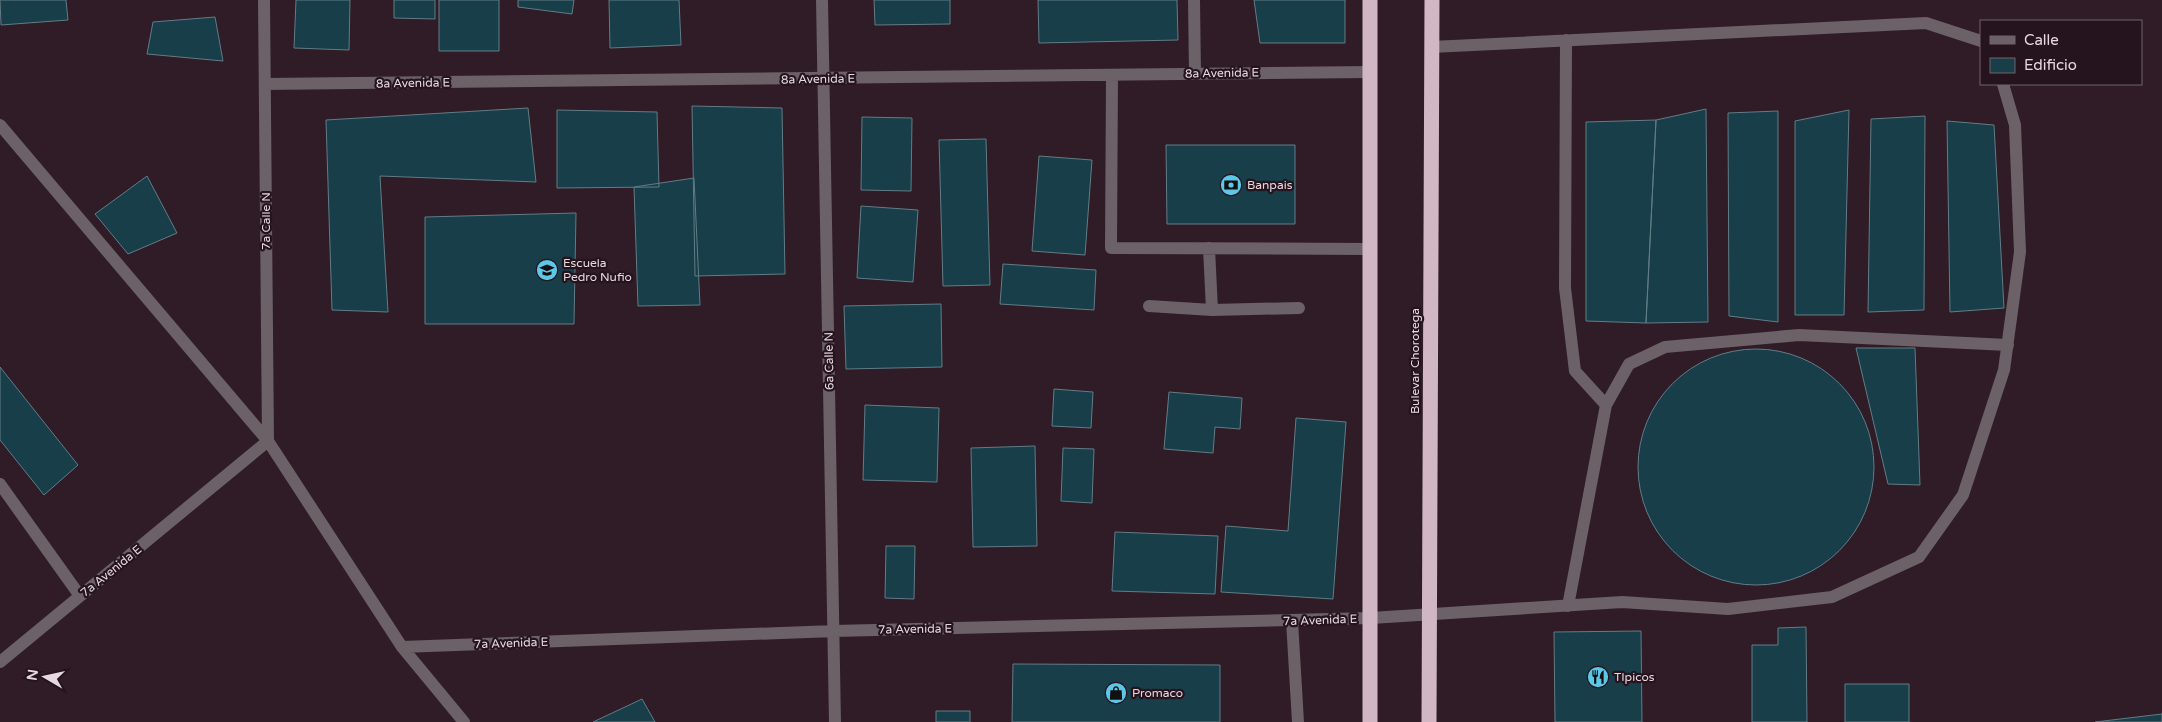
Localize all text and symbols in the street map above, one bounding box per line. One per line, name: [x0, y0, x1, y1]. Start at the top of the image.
legend: [1980, 20, 2142, 85]
text: Calle: [2024, 31, 2059, 49]
text: Edificio: [2024, 56, 2077, 74]
street label: 8a Avenida E: [1185, 65, 1260, 81]
street label: 8a Avenida E: [781, 71, 856, 87]
street label: 8a Avenida E: [376, 75, 451, 91]
bank icon: Banpais: [1219, 173, 1243, 197]
place label: Banpais: [1247, 178, 1293, 192]
street label: 7a Calle N: [259, 192, 273, 250]
place label: Escuela Pedro Nufio: [563, 256, 632, 284]
school or university icon: Escuela Pedro Nufio: [535, 258, 559, 282]
street label: Bulevar Chorotega: [1408, 308, 1422, 414]
street label: 6a Calle N: [821, 332, 837, 390]
street label: 7a Avenida E: [78, 542, 145, 600]
street label: 7a Avenida E: [1283, 612, 1358, 628]
street label: 7a Avenida E: [878, 621, 953, 637]
street label: 7a Avenida E: [474, 635, 549, 651]
north arrow: [20, 652, 70, 702]
restaurant icon: TIpicos: [1586, 665, 1610, 689]
text: N: [23, 668, 42, 682]
place label: TIpicos: [1614, 670, 1655, 684]
shop icon: Promaco: [1104, 681, 1128, 705]
place label: Promaco: [1132, 686, 1183, 700]

